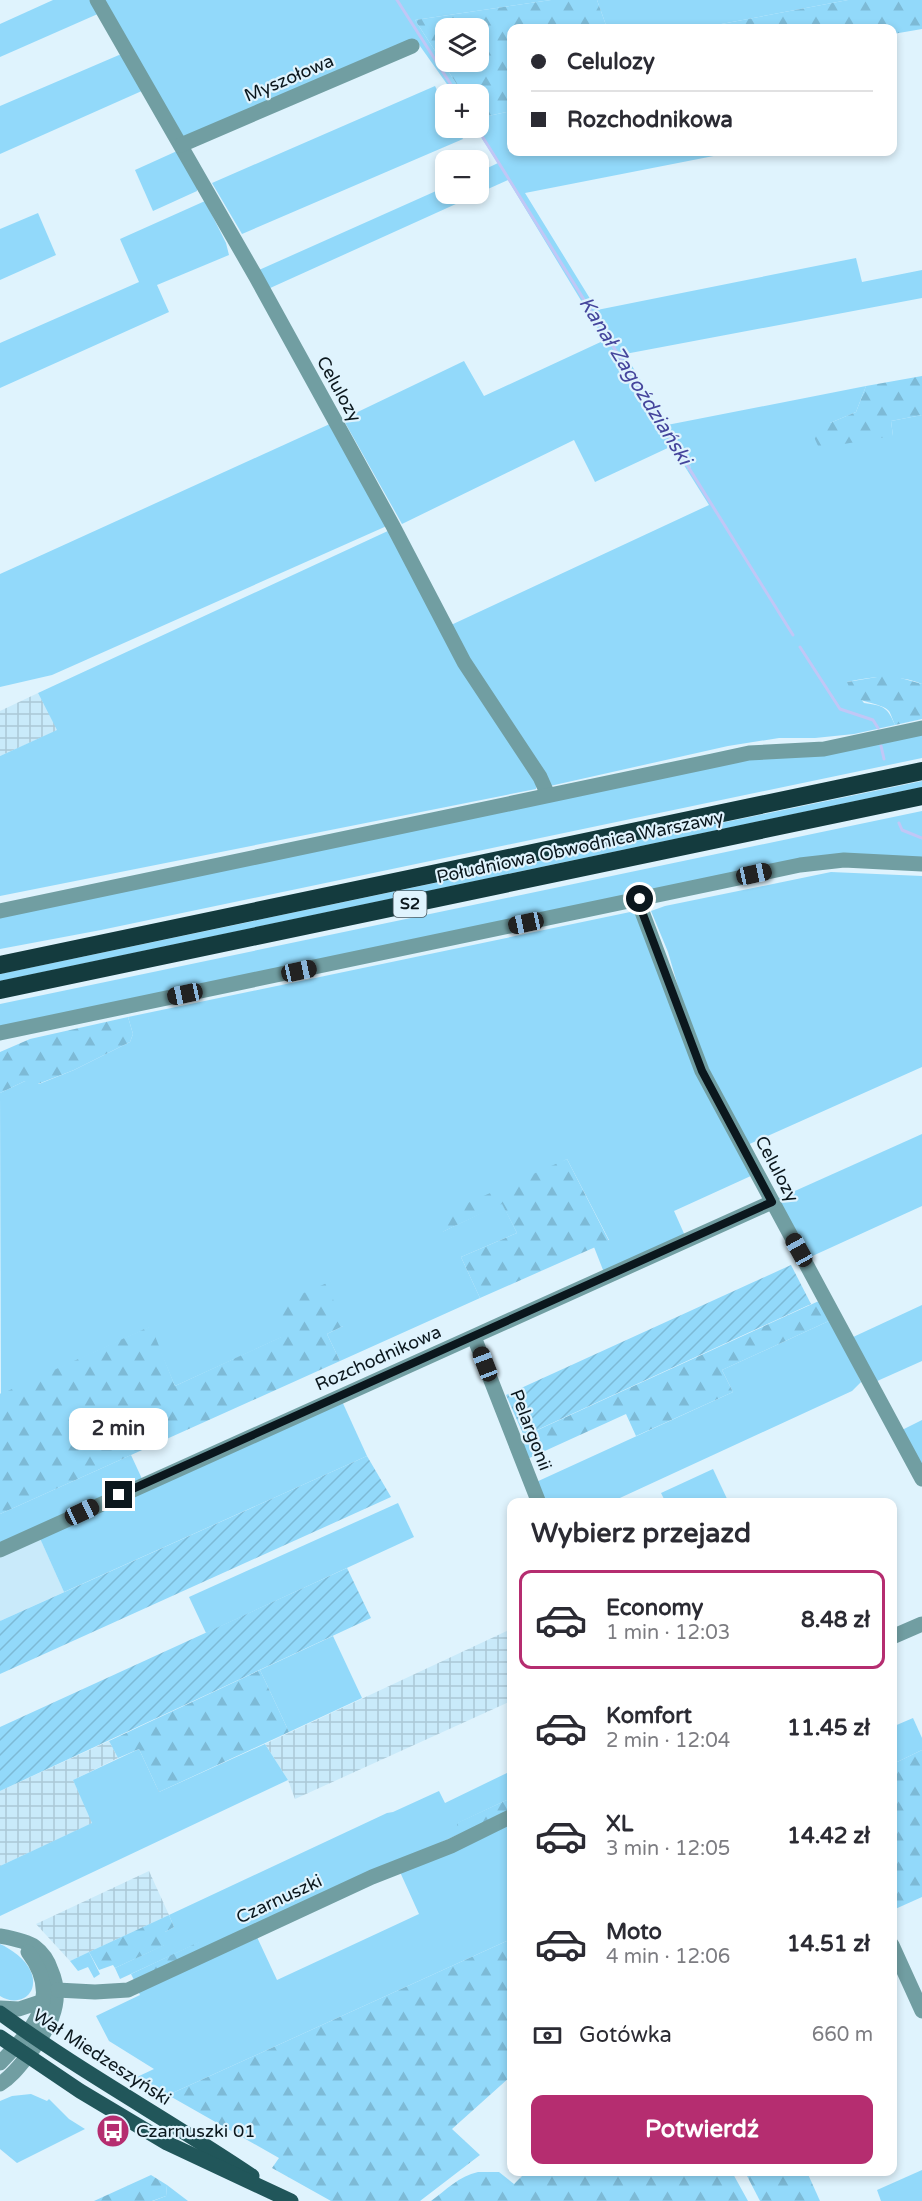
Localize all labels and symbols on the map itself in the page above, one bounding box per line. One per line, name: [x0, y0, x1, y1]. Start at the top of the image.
street label: Myszołowa: [241, 49, 337, 107]
water label: Kanał Zagoździański: [574, 293, 698, 472]
street label: Celulozy: [312, 352, 366, 426]
street label: Południowa Obwodnica Warszawy: [434, 806, 726, 888]
car: [735, 861, 773, 887]
route start: [626, 885, 653, 912]
road number: S2: [394, 891, 426, 917]
car: [507, 910, 545, 936]
car: [280, 958, 318, 984]
car: [166, 981, 204, 1007]
street label: Celulozy: [750, 1132, 804, 1206]
car: [782, 1230, 816, 1270]
street label: Rozchodnikowa: [312, 1320, 444, 1396]
car: [470, 1344, 500, 1384]
street label: Pelargonii: [505, 1386, 557, 1474]
callout: 2 min: [70, 1408, 168, 1450]
route end: [105, 1481, 132, 1508]
car: [62, 1496, 102, 1528]
street label: Czarnuszki: [233, 1870, 325, 1928]
street label: Wał Miedzeszyński: [29, 2004, 175, 2110]
bus stop icon: Czarnuszki 01: [95, 2113, 131, 2149]
place label: Czarnuszki 01: [136, 2120, 256, 2142]

